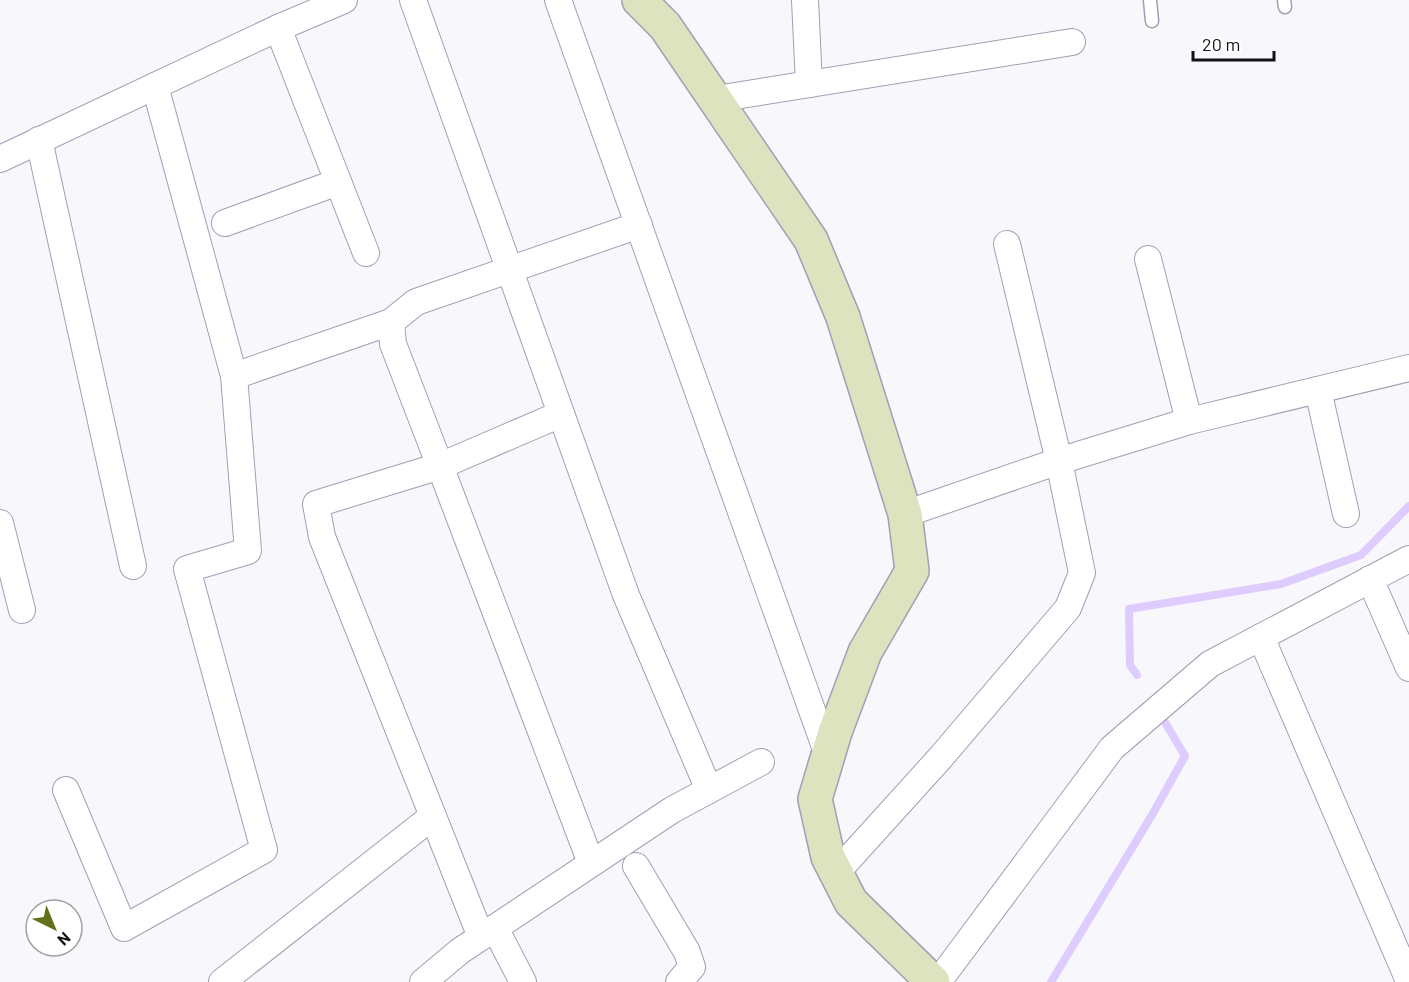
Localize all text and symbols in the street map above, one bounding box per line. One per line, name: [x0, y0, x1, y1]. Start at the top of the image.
scale bar: [1193, 24, 1274, 62]
text: 20 m: [1202, 33, 1240, 55]
north arrow: [24, 898, 84, 958]
text: N: [54, 929, 75, 950]

